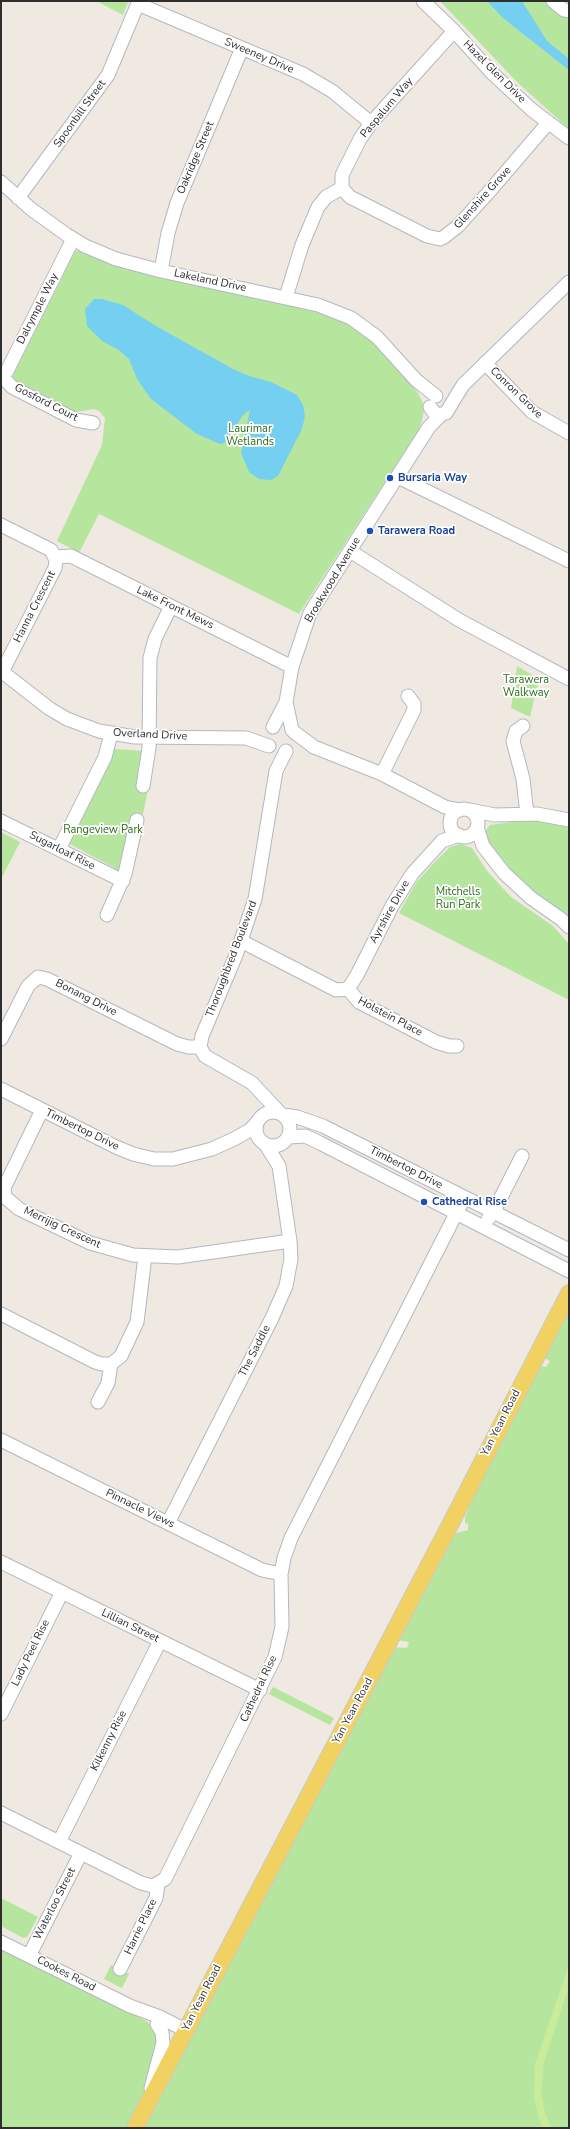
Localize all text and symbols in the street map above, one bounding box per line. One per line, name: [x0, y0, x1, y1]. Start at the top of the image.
street label: Sweeney Drive: [222, 35, 296, 77]
street label: Hazel Glen Drive: [460, 38, 528, 106]
street label: Paspalum Way: [358, 75, 416, 141]
street label: Spoonbill Street: [51, 78, 109, 150]
street label: Oakridge Street: [175, 120, 217, 196]
street label: Glenshire Grove: [452, 164, 514, 232]
street label: Lakeland Drive: [173, 267, 247, 295]
street label: Dalrymple Way: [14, 271, 62, 347]
street label: Conron Grove: [487, 365, 545, 421]
street label: Gosford Court: [12, 381, 80, 425]
park label: Laurimar Wetlands: [226, 422, 274, 448]
place label: Bursaria Way: [398, 471, 467, 485]
marker: Bursaria Way: [385, 473, 395, 483]
place label: Tarawera Road: [378, 524, 455, 538]
marker: Tarawera Road: [365, 526, 375, 536]
street label: Brookwood Avenue: [302, 535, 364, 625]
street label: Hanna Crescent: [11, 569, 59, 645]
street label: Lake Front Mews: [134, 584, 216, 632]
park label: Tarawera Walkway: [503, 673, 549, 699]
street label: Overland Drive: [112, 726, 188, 744]
park label: Rangeview Park: [63, 823, 143, 837]
street label: Sugarloaf Rise: [27, 829, 97, 873]
street label: Ayrshire Drive: [367, 878, 413, 946]
park label: Mitchells Run Park: [436, 885, 480, 911]
street label: Thoroughbred Boulevard: [204, 899, 260, 1019]
street label: Bonang Drive: [53, 977, 119, 1019]
street label: Holstein Place: [356, 994, 424, 1040]
street label: Timbertop Drive: [43, 1106, 121, 1154]
street label: Timbertop Drive: [367, 1144, 445, 1192]
place label: Cathedral Rise: [432, 1195, 507, 1209]
marker: Cathedral Rise: [419, 1197, 429, 1207]
street label: Merrijig Crescent: [21, 1204, 103, 1252]
street label: The Saddle: [236, 1323, 274, 1379]
street label: Yan Yean Road: [479, 1388, 523, 1458]
street label: Pinnacle Views: [103, 1487, 177, 1531]
street label: Lillian Street: [99, 1606, 161, 1646]
street label: Lady Peel Rise: [9, 1618, 53, 1688]
street label: Cathedral Rise: [238, 1653, 280, 1725]
street label: Yan Yean Road: [330, 1676, 376, 1746]
street label: Kilkenny Rise: [88, 1709, 130, 1773]
street label: Waterloo Street: [31, 1866, 79, 1942]
street label: Harrie Place: [122, 1897, 160, 1957]
street label: Cookes Road: [34, 1954, 98, 1994]
street label: Yan Yean Road: [180, 1963, 224, 2033]

